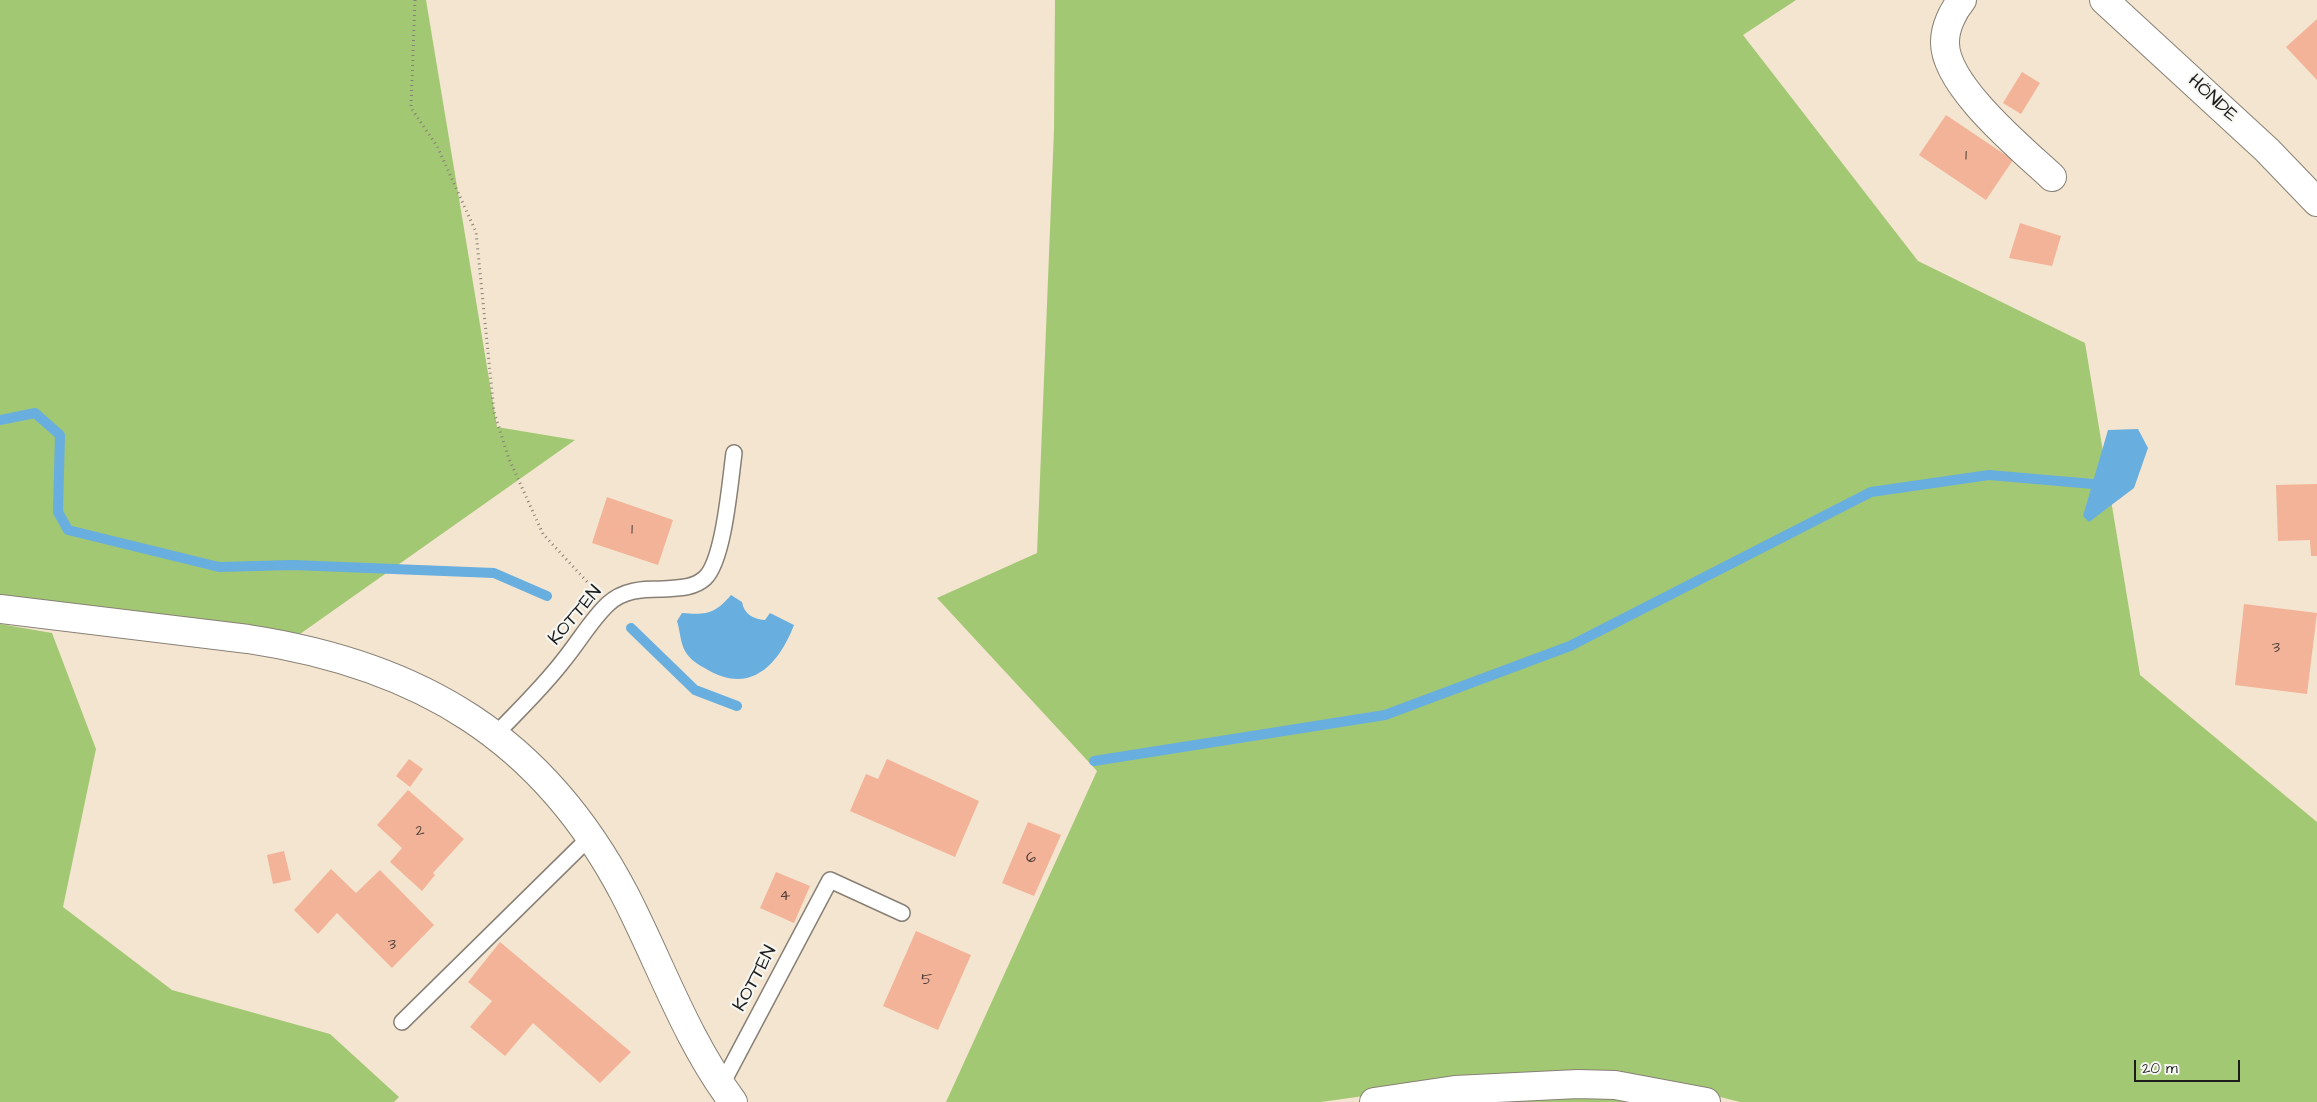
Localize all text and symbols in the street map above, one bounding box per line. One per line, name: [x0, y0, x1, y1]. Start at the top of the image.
street label: HÖNDE: [2182, 70, 2242, 128]
house number: 1: [1965, 147, 1967, 167]
house number: 1: [631, 521, 633, 541]
street label: KOTTEN: [544, 581, 608, 651]
house number: 3: [2272, 639, 2280, 659]
house number: 2: [415, 822, 425, 842]
house number: 6: [1026, 849, 1036, 869]
house number: 4: [780, 887, 790, 907]
house number: 3: [388, 936, 396, 956]
street label: KOTTEN: [729, 942, 783, 1016]
house number: 5: [921, 971, 933, 991]
scale bar: [2137, 1050, 2243, 1082]
text: 20 m: [2142, 1058, 2178, 1079]

